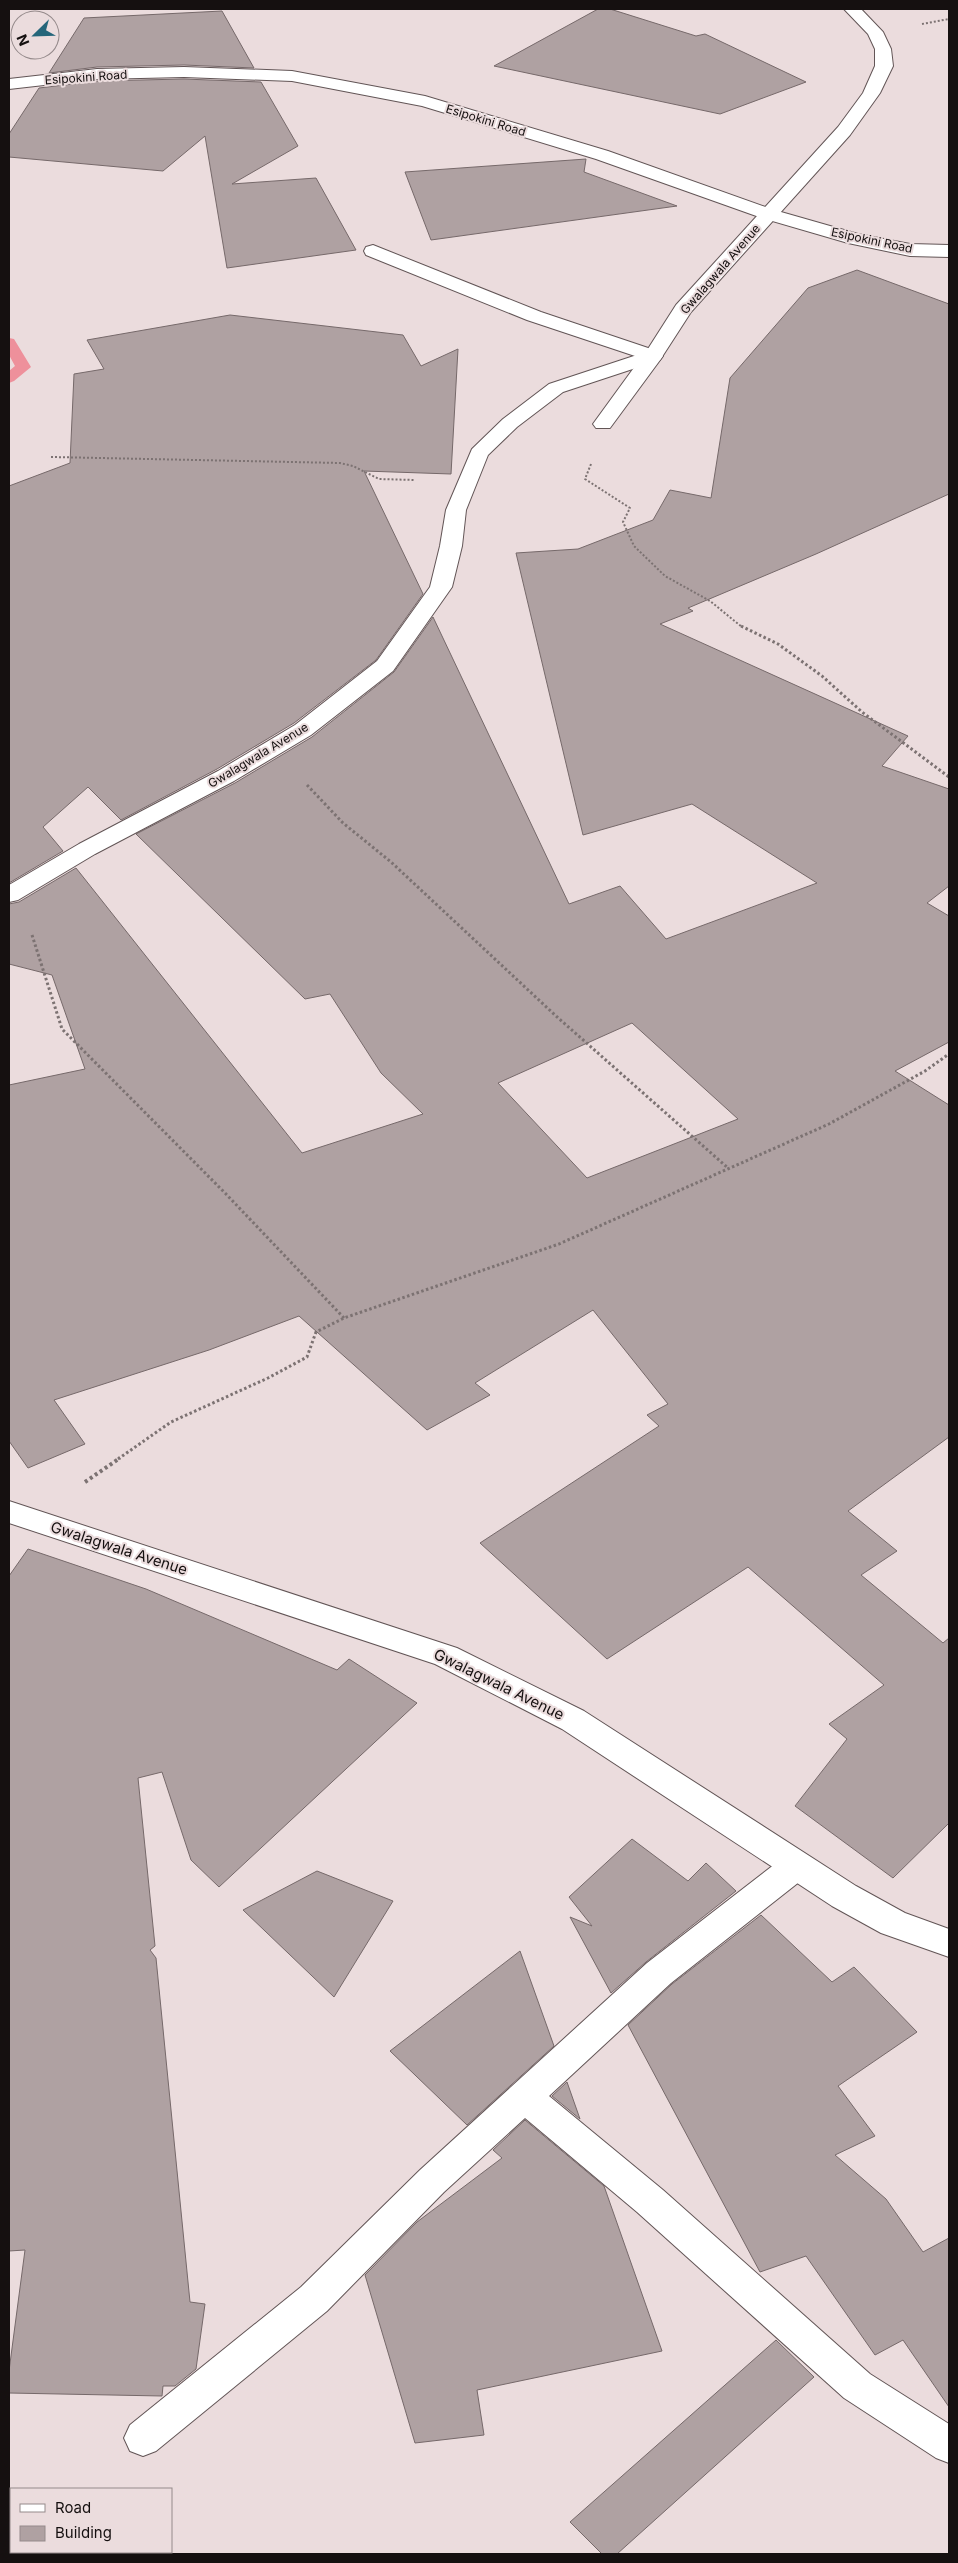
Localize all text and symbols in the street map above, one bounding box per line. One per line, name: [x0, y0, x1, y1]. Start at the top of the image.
north arrow: [10, 10, 60, 60]
text: N: [13, 32, 32, 49]
street label: Esipokini Road: [44, 67, 128, 87]
street label: Esipokini Road: [444, 101, 528, 139]
street label: Gwalagwala Avenue: [677, 221, 763, 317]
street label: Esipokini Road: [830, 224, 914, 256]
street label: Gwalagwala Avenue: [205, 719, 311, 791]
street label: Gwalagwala Avenue: [48, 1517, 190, 1579]
street label: Gwalagwala Avenue: [431, 1644, 567, 1724]
legend: [10, 2488, 172, 2553]
text: Road: [55, 2498, 91, 2517]
text: Building: [55, 2523, 112, 2542]

